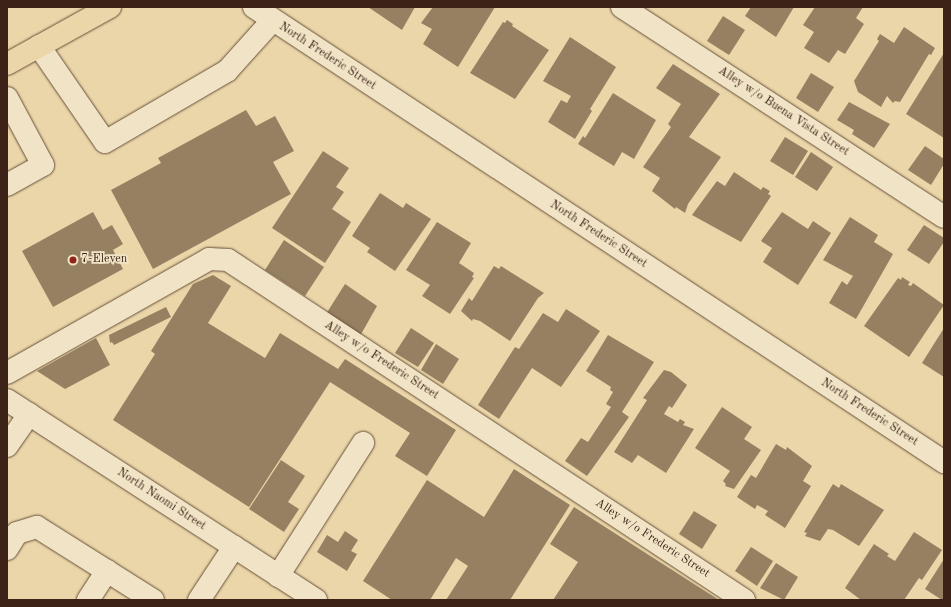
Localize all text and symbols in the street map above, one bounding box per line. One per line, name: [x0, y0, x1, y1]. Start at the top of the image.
street label: North Frederic Street: [276, 20, 378, 94]
street label: Alley w/o Buena Vista Street: [715, 64, 851, 160]
street label: North Frederic Street: [547, 198, 649, 272]
place label: 7-Eleven: [81, 253, 127, 267]
marker: 7-Eleven: [68, 255, 78, 265]
street label: Alley w/o Frederic Street: [321, 319, 441, 403]
street label: North Frederic Street: [818, 376, 920, 450]
street label: North Naomi Street: [114, 466, 208, 534]
street label: Alley w/o Frederic Street: [592, 497, 712, 581]

